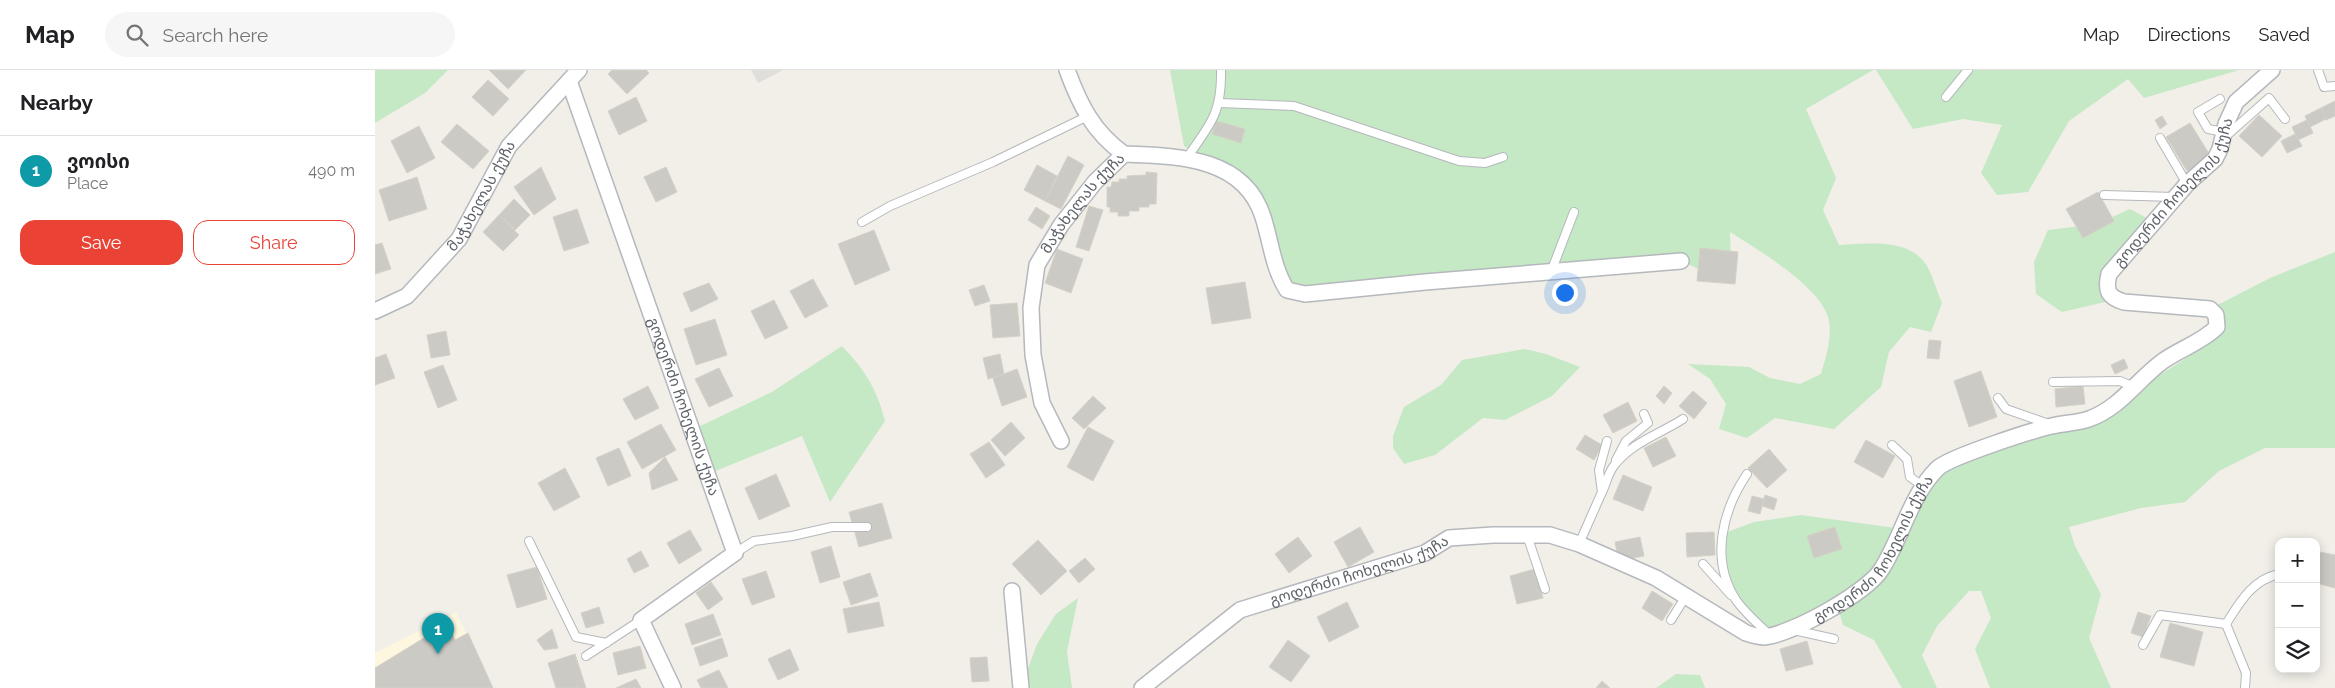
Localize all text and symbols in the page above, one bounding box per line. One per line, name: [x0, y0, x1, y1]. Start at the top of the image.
search box: [105, 12, 455, 57]
text: Map: [25, 20, 75, 49]
icon: search: [123, 21, 151, 49]
text: Search here: [163, 24, 268, 46]
text: Map: [2083, 24, 2119, 45]
text: Directions: [2147, 24, 2231, 45]
text: Saved: [2259, 24, 2310, 45]
text: Nearby: [20, 90, 93, 115]
street label: გოდერძი ჩოხელის ქუჩა: [2110, 114, 2237, 271]
street label: მაჭახელას ქუჩა: [443, 136, 519, 255]
street label: მაჭახელას ქუჩა: [1037, 149, 1129, 257]
text: ვოისი: [67, 150, 130, 172]
text: 1: [32, 161, 40, 180]
text: 490 m: [308, 161, 355, 180]
text: Place: [67, 174, 108, 193]
button: Save: [20, 220, 183, 265]
button: Share: [193, 220, 355, 265]
your location: [1552, 280, 1578, 306]
street label: გოდერძი ჩოხელის ქუჩა: [644, 315, 723, 498]
street label: გოდერძი ჩოხელის ქუჩა: [1810, 471, 1937, 626]
street label: გოდერძი ჩოხელის ქუჩა: [1268, 532, 1452, 609]
map controls: [2275, 538, 2320, 673]
button: +: [2275, 538, 2320, 583]
button: −: [2275, 583, 2320, 628]
pin: 1: [422, 613, 454, 654]
button: layers: [2275, 628, 2320, 673]

